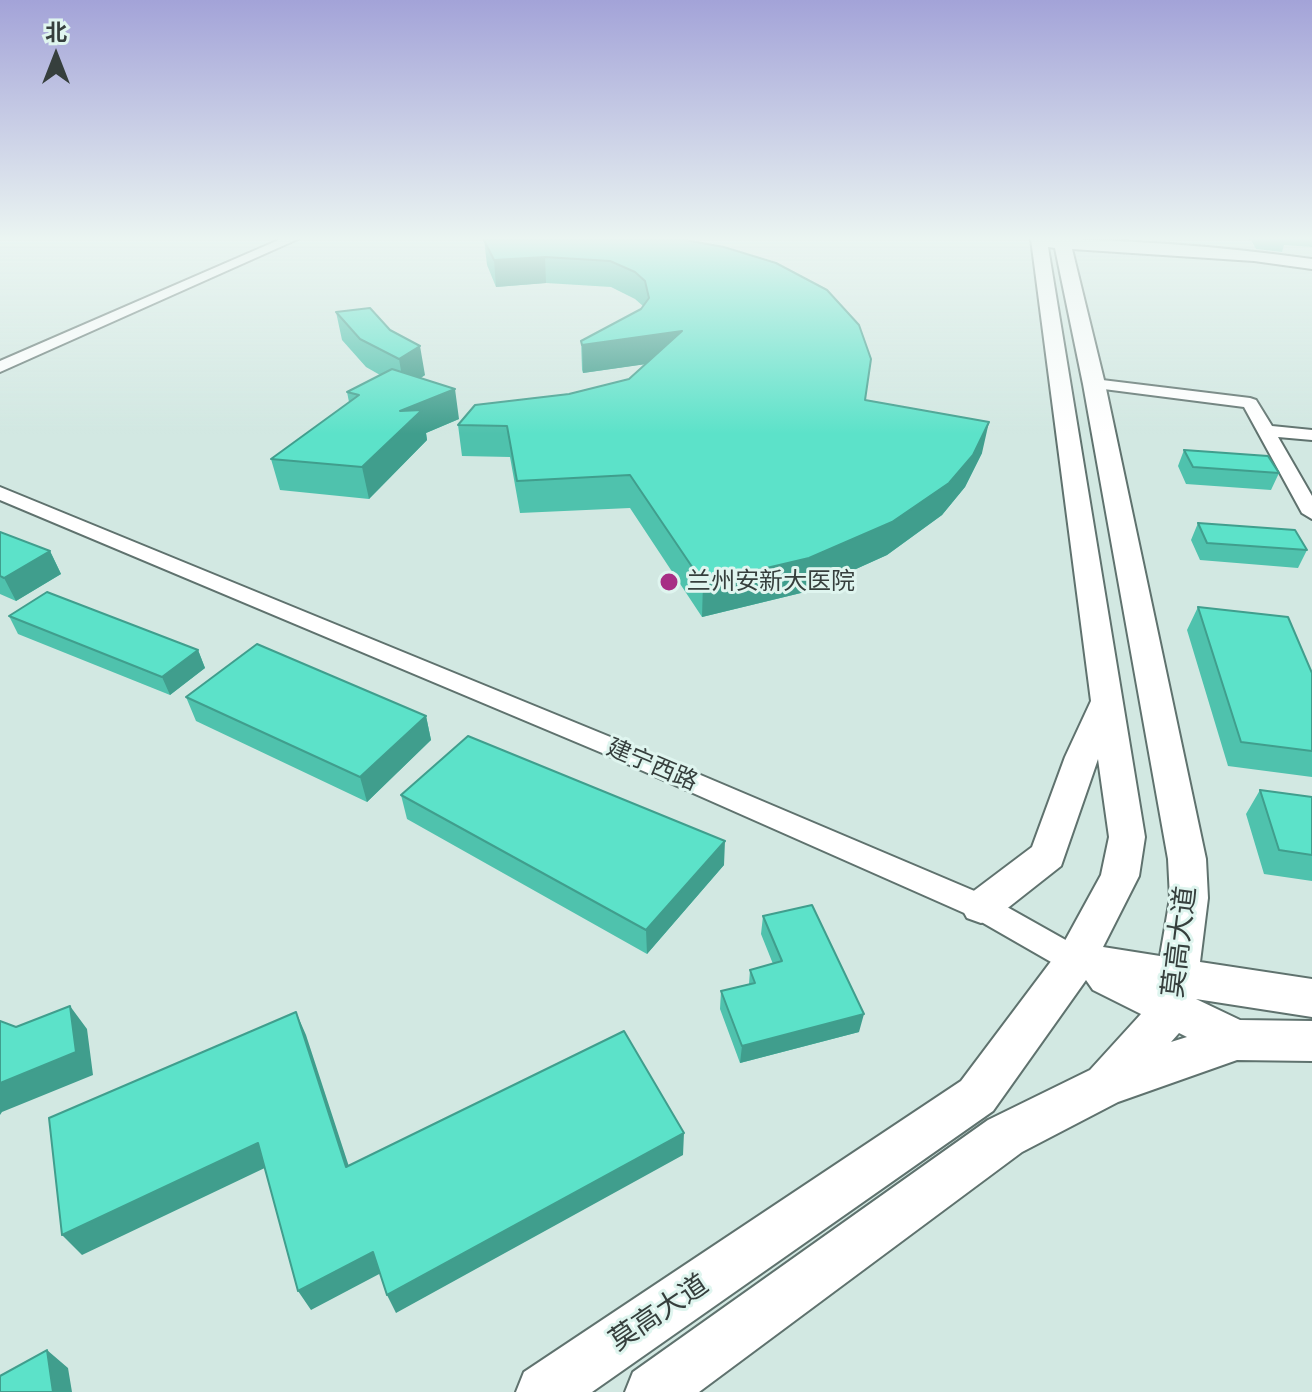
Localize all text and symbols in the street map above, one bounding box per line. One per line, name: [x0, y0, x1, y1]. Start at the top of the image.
north arrow: [16, 16, 96, 96]
text: 北: [45, 18, 67, 46]
place label: 兰州安新大医院: [687, 568, 855, 596]
marker: 兰州安新大医院: [658, 571, 680, 593]
street label: 建宁西路: [602, 733, 702, 797]
street label: 莫高大道: [1157, 884, 1203, 1000]
street label: 莫高大道: [603, 1268, 715, 1358]

